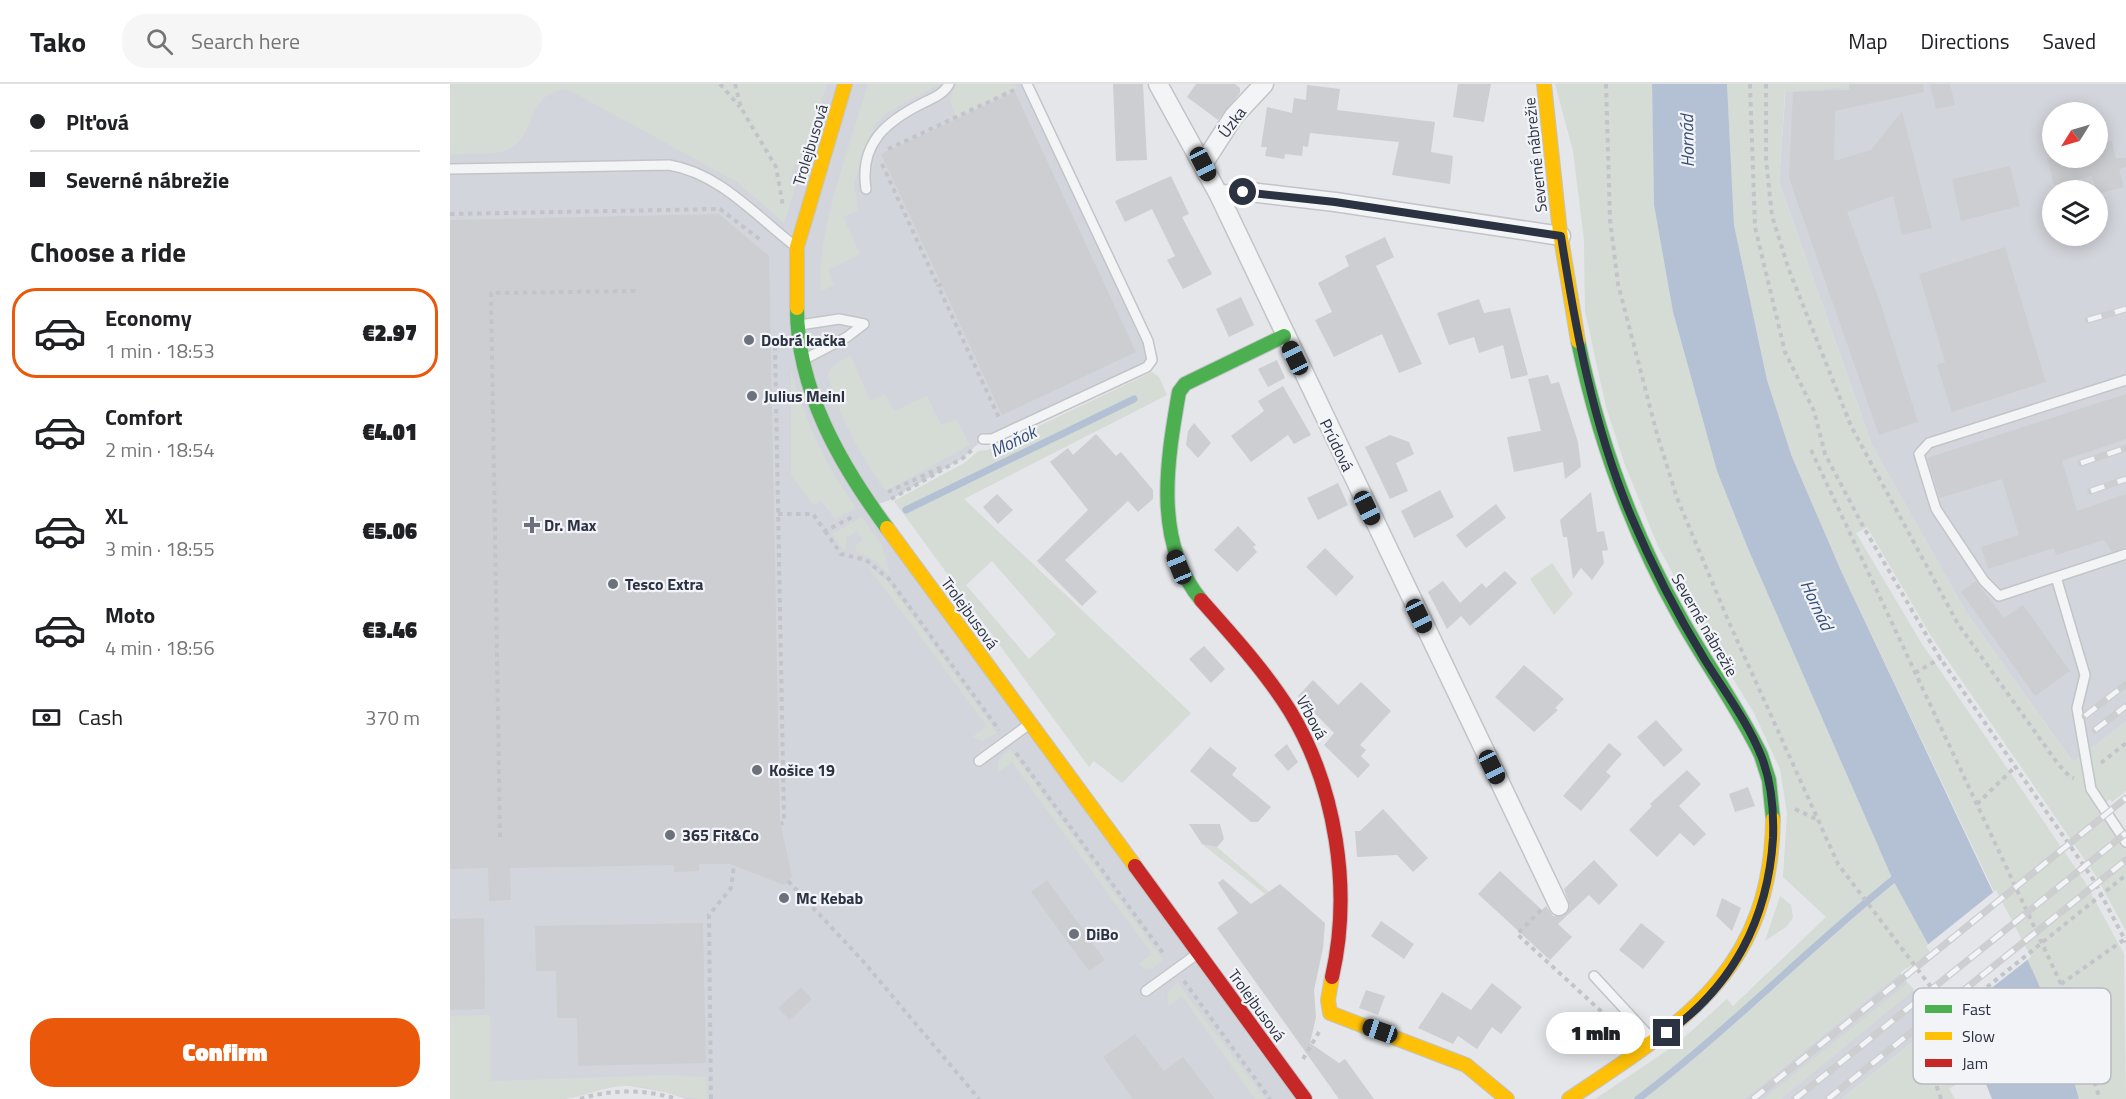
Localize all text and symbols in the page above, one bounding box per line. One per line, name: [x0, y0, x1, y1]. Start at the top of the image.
search box: [122, 14, 542, 68]
text: Tako: [30, 20, 86, 63]
text: Search here: [191, 24, 300, 58]
icon: search: [143, 25, 176, 58]
text: Map: [1848, 25, 1888, 57]
text: Directions: [1921, 25, 2010, 57]
text: Saved: [2043, 25, 2096, 57]
street label: Severné nábrežie: [1517, 96, 1553, 214]
street label: Trolejbusová: [786, 101, 834, 189]
street label: Úzka: [1212, 102, 1252, 142]
north arrow: [2042, 102, 2108, 168]
map controls: [2042, 102, 2108, 246]
text: Plťová: [66, 105, 129, 139]
water label: Hornád: [1673, 112, 1701, 168]
car: [1187, 144, 1219, 184]
text: Severné nábrežie: [66, 163, 229, 197]
route start: [1229, 178, 1256, 205]
button: layers: [2042, 180, 2108, 246]
text: Choose a ride: [30, 231, 186, 272]
text: Economy: [105, 301, 192, 335]
icon: car: [33, 306, 87, 360]
text: €2.97: [362, 316, 417, 350]
place label: Dobrá kačka: [761, 328, 846, 352]
marker: Dobrá kačka: [742, 333, 756, 347]
text: 1 min · 18:53: [105, 335, 215, 366]
car: [1279, 338, 1311, 378]
place label: Julius Meinl: [764, 384, 845, 408]
marker: Julius Meinl: [745, 389, 759, 403]
text: Comfort: [105, 400, 183, 434]
icon: car: [33, 405, 87, 459]
text: €4.01: [362, 415, 417, 449]
street label: Prúdová: [1314, 415, 1360, 475]
water label: Moňok: [985, 417, 1043, 464]
text: 2 min · 18:54: [105, 434, 215, 465]
car: [1351, 488, 1383, 528]
text: XL: [105, 499, 128, 533]
icon: car: [33, 504, 87, 558]
place label: Dr. Max: [544, 513, 597, 537]
text: €5.06: [362, 514, 417, 548]
marker: Dr. Max: [525, 518, 539, 532]
text: 3 min · 18:55: [105, 533, 215, 564]
car: [1164, 547, 1194, 587]
street label: Severné nábrežie: [1666, 569, 1744, 681]
place label: Tesco Extra: [625, 572, 704, 596]
street label: Trolejbusová: [935, 572, 1005, 654]
water label: Hornád: [1794, 575, 1841, 636]
marker: Tesco Extra: [606, 577, 620, 591]
car: [1403, 596, 1435, 636]
text: Moto: [105, 598, 155, 632]
icon: car: [33, 603, 87, 657]
text: €3.46: [362, 613, 417, 647]
text: 4 min · 18:56: [105, 632, 215, 663]
street label: Vŕbová: [1290, 691, 1334, 743]
text: Cash: [78, 700, 123, 734]
icon: cash: [30, 701, 63, 734]
text: 370 m: [365, 702, 420, 733]
car: [1476, 747, 1508, 787]
place label: Košice 19: [769, 758, 835, 782]
marker: Košice 19: [750, 763, 764, 777]
place label: 365 Fit&Co: [682, 823, 759, 847]
marker: 365 Fit&Co: [663, 828, 677, 842]
place label: Mc Kebab: [796, 886, 864, 910]
marker: Mc Kebab: [777, 891, 791, 905]
place label: DiBo: [1086, 922, 1119, 946]
marker: DiBo: [1067, 927, 1081, 941]
street label: Trolejbusová: [1222, 964, 1292, 1046]
legend: [1913, 988, 2111, 1084]
text: Fast: [1962, 997, 1991, 1021]
callout: 1 min: [1547, 1012, 1646, 1054]
car: [1360, 1017, 1400, 1045]
text: 1 min: [1571, 1017, 1620, 1048]
button: Confirm: [30, 1018, 420, 1087]
route end: [1653, 1019, 1680, 1046]
text: Slow: [1962, 1024, 1995, 1048]
text: Jam: [1962, 1051, 1988, 1075]

